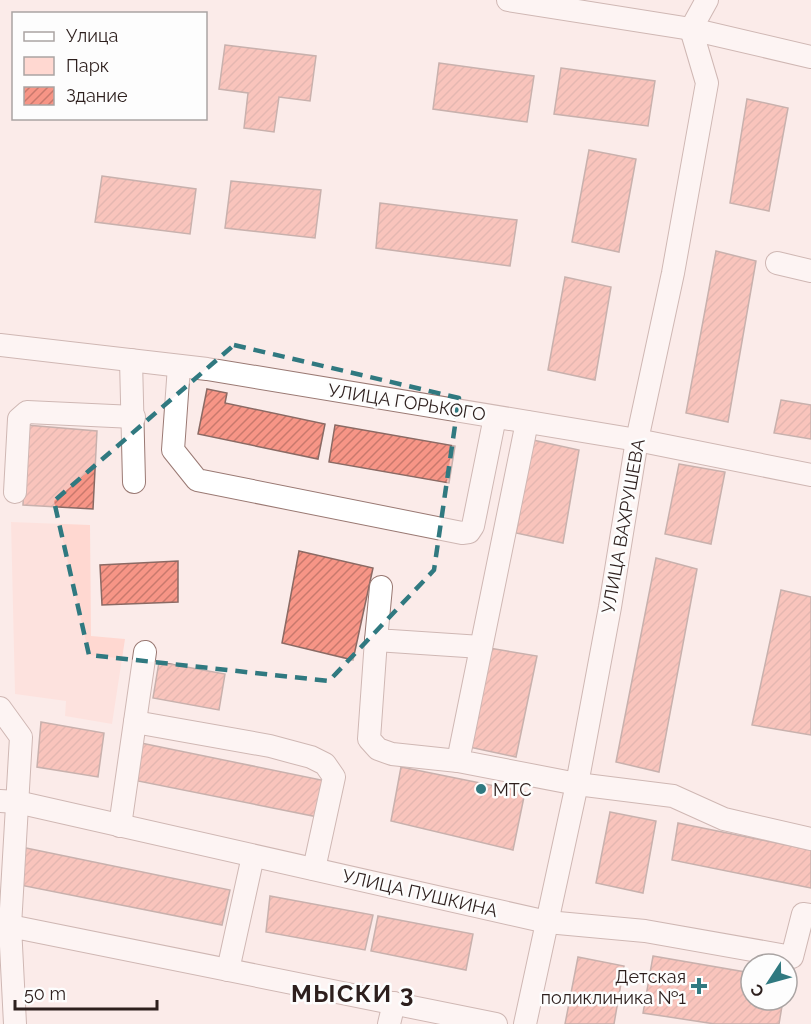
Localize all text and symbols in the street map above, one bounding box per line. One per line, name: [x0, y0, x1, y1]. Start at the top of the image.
legend: [12, 12, 207, 120]
text: Улица: [66, 25, 118, 46]
text: Парк: [66, 55, 109, 76]
text: Здание: [66, 85, 128, 106]
street label: УЛИЦА ГОРЬКОГО: [327, 379, 487, 425]
street label: УЛИЦА ВАХРУШЕВА: [597, 437, 649, 615]
place label: МТС: [493, 779, 532, 800]
marker: МТС: [474, 782, 488, 796]
street label: УЛИЦА ПУШКИНА: [340, 865, 500, 921]
north arrow: [739, 952, 799, 1012]
place label: Детская поликлиника №1: [541, 966, 686, 1008]
scale bar: [15, 973, 158, 1011]
marker: Детская поликлиника №1: [690, 977, 708, 995]
district label: МЫСКИ 3: [291, 979, 415, 1008]
text: С: [746, 980, 768, 1001]
text: 50 m: [24, 983, 66, 1004]

